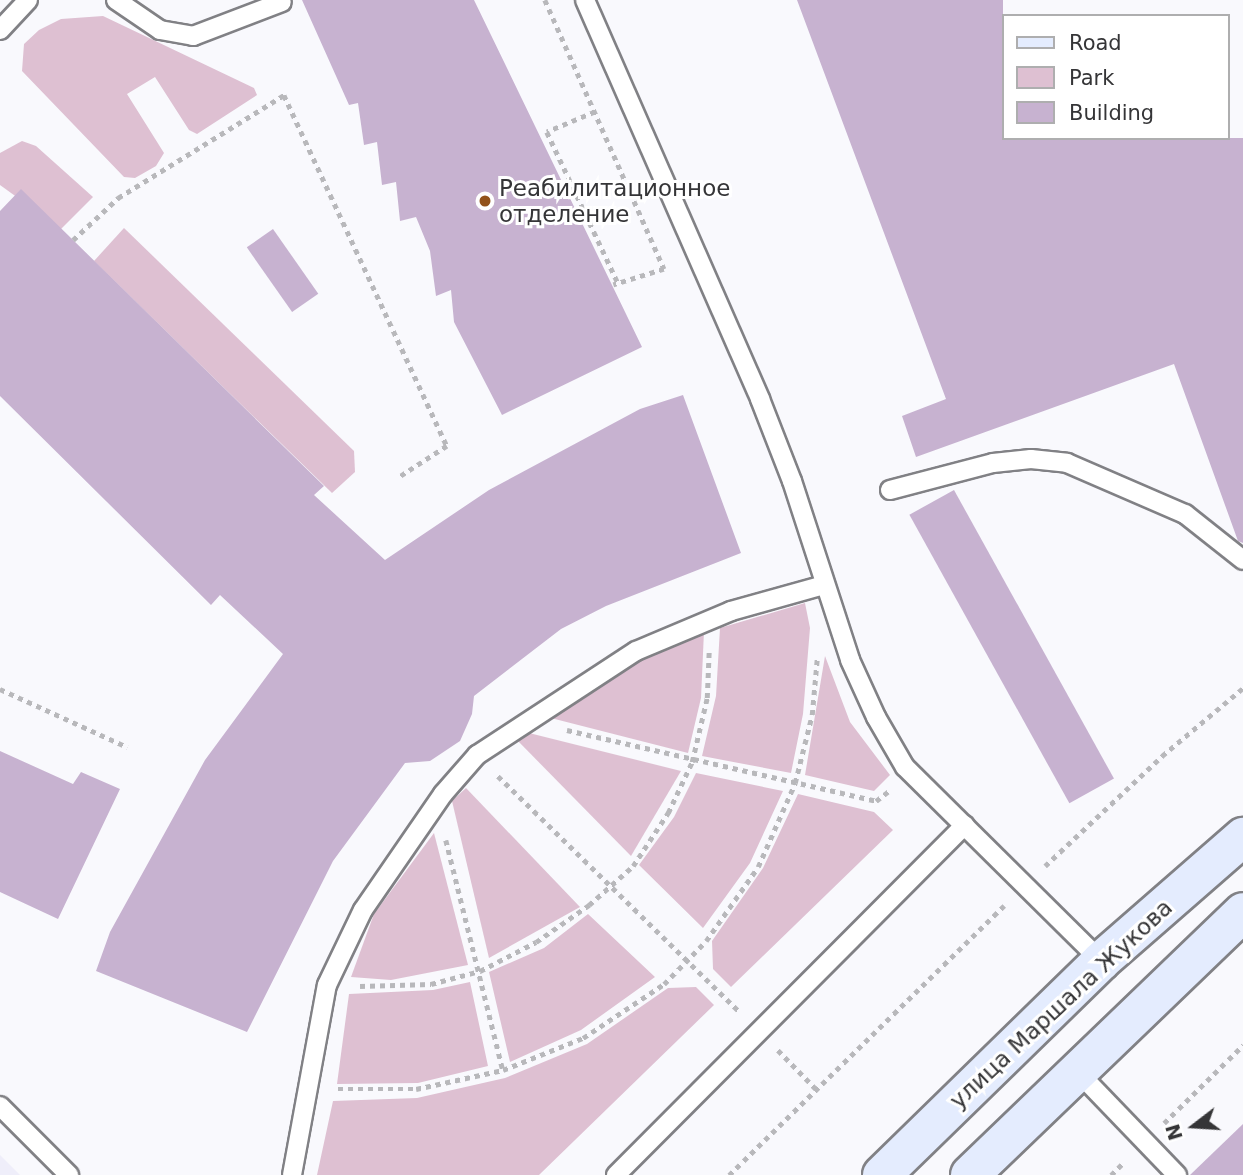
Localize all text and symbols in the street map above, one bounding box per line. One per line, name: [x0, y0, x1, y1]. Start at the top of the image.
legend: [1002, 14, 1229, 140]
text: Road: [1069, 31, 1122, 55]
text: Park: [1069, 66, 1114, 90]
text: Building: [1069, 101, 1154, 125]
place label: Реабилитационное отделение: [499, 174, 730, 228]
marker: Реабилитационное отделение: [477, 193, 493, 209]
street label: улица Маршала Жукова: [944, 894, 1178, 1114]
north arrow: [1159, 1091, 1229, 1161]
text: N: [1161, 1121, 1187, 1143]

